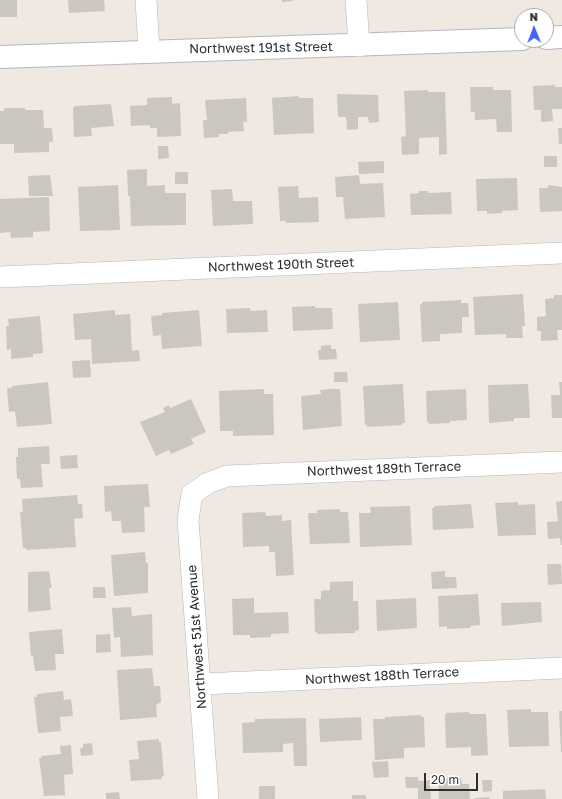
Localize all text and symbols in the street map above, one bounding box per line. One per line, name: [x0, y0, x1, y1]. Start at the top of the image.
north arrow: [514, 8, 554, 48]
text: N: [529, 10, 538, 23]
street label: Northwest 191st Street: [189, 39, 333, 57]
street label: Northwest 190th Street: [208, 255, 354, 275]
street label: Northwest 189th Terrace: [307, 459, 461, 479]
street label: Northwest 51st Avenue: [184, 564, 210, 710]
street label: Northwest 188th Terrace: [305, 664, 459, 688]
scale bar: [426, 765, 480, 791]
text: 20 m: [431, 772, 459, 787]

